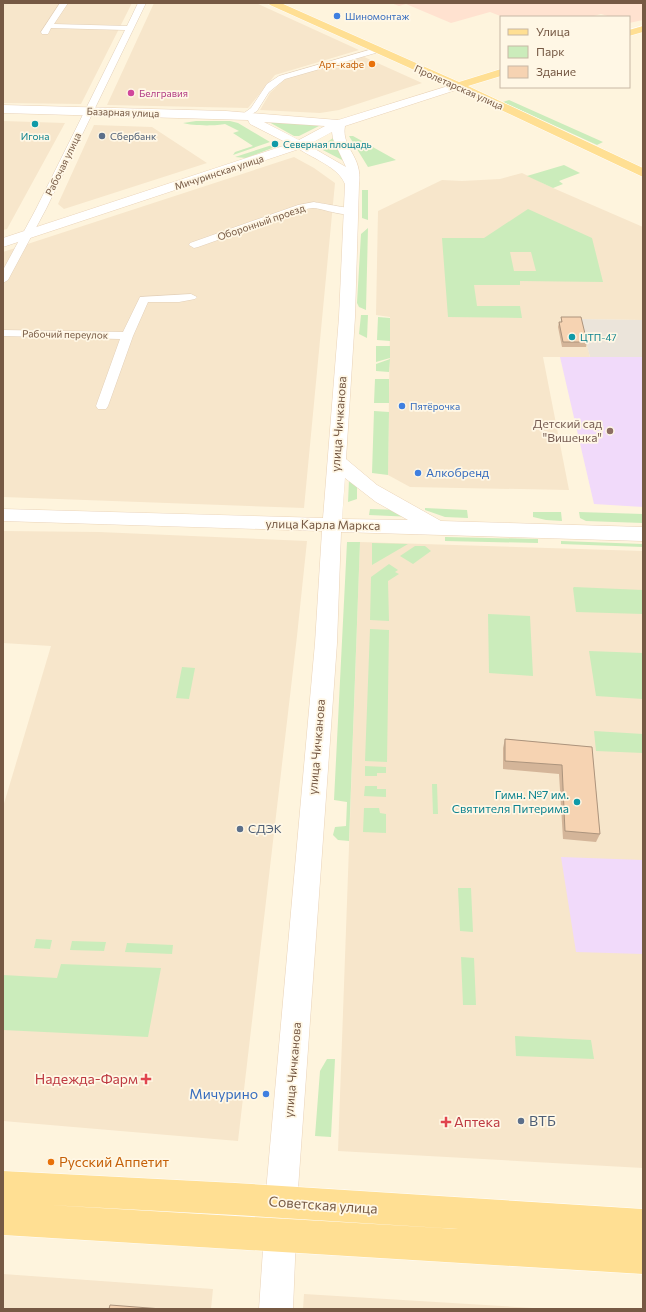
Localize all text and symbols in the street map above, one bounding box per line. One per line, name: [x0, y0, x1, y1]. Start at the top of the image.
place label: Шиномонтаж: [345, 10, 409, 22]
marker: Шиномонтаж: [332, 11, 342, 21]
legend: [500, 16, 630, 88]
text: Улица: [536, 24, 570, 38]
text: Парк: [536, 44, 565, 58]
place label: Арт-кафе: [319, 58, 364, 70]
marker: Арт-кафе: [367, 59, 377, 69]
street label: Пролетарская улица: [413, 62, 505, 112]
text: Здание: [536, 64, 576, 78]
place label: Белгравия: [139, 87, 188, 99]
marker: Белгравия: [126, 88, 136, 98]
street label: Базарная улица: [86, 105, 160, 119]
marker: Игона: [30, 119, 40, 129]
place label: Игона: [21, 130, 49, 142]
place label: Сбербанк: [110, 130, 157, 142]
street label: Рабочая улица: [43, 131, 83, 197]
marker: Сбербанк: [97, 131, 107, 141]
place label: Северная площадь: [283, 138, 372, 150]
marker: Северная площадь: [270, 139, 280, 149]
street label: Мичуринская улица: [173, 152, 265, 192]
street label: Оборонный проезд: [216, 201, 306, 243]
street label: Рабочий переулок: [22, 327, 109, 341]
place label: ЦТП-47: [580, 331, 617, 343]
marker: ЦТП-47: [567, 332, 577, 342]
street label: улица Чичканова: [328, 376, 348, 472]
place label: Пятёрочка: [410, 400, 460, 412]
marker: Пятёрочка: [397, 401, 407, 411]
place label: Детский сад "Вишенка": [533, 416, 602, 444]
marker: Детский сад "Вишенка": [605, 426, 615, 436]
place label: Алкобренд: [426, 465, 489, 479]
marker: Алкобренд: [413, 468, 423, 478]
street label: улица Карла Маркса: [266, 516, 381, 532]
street label: улица Чичканова: [305, 699, 327, 795]
place label: Гимн. №7 им. Святителя Питерима: [452, 787, 569, 815]
marker: Гимн. №7 им. Святителя Питерима: [572, 797, 582, 807]
place label: СДЭК: [248, 821, 282, 835]
marker: СДЭК: [235, 824, 245, 834]
street label: улица Чичканова: [281, 1022, 303, 1118]
place label: Надежда-Фарм: [35, 1070, 138, 1087]
marker: Надежда-Фарм: [141, 1074, 151, 1084]
place label: Мичурино: [189, 1085, 258, 1102]
marker: Мичурино: [261, 1089, 271, 1099]
place label: ВТБ: [529, 1112, 556, 1129]
place label: Аптека: [454, 1113, 500, 1130]
marker: ВТБ: [516, 1116, 526, 1126]
marker: Аптека: [441, 1117, 451, 1127]
place label: Русский Аппетит: [59, 1153, 169, 1170]
marker: Русский Аппетит: [46, 1157, 56, 1167]
street label: Советская улица: [268, 1192, 378, 1217]

